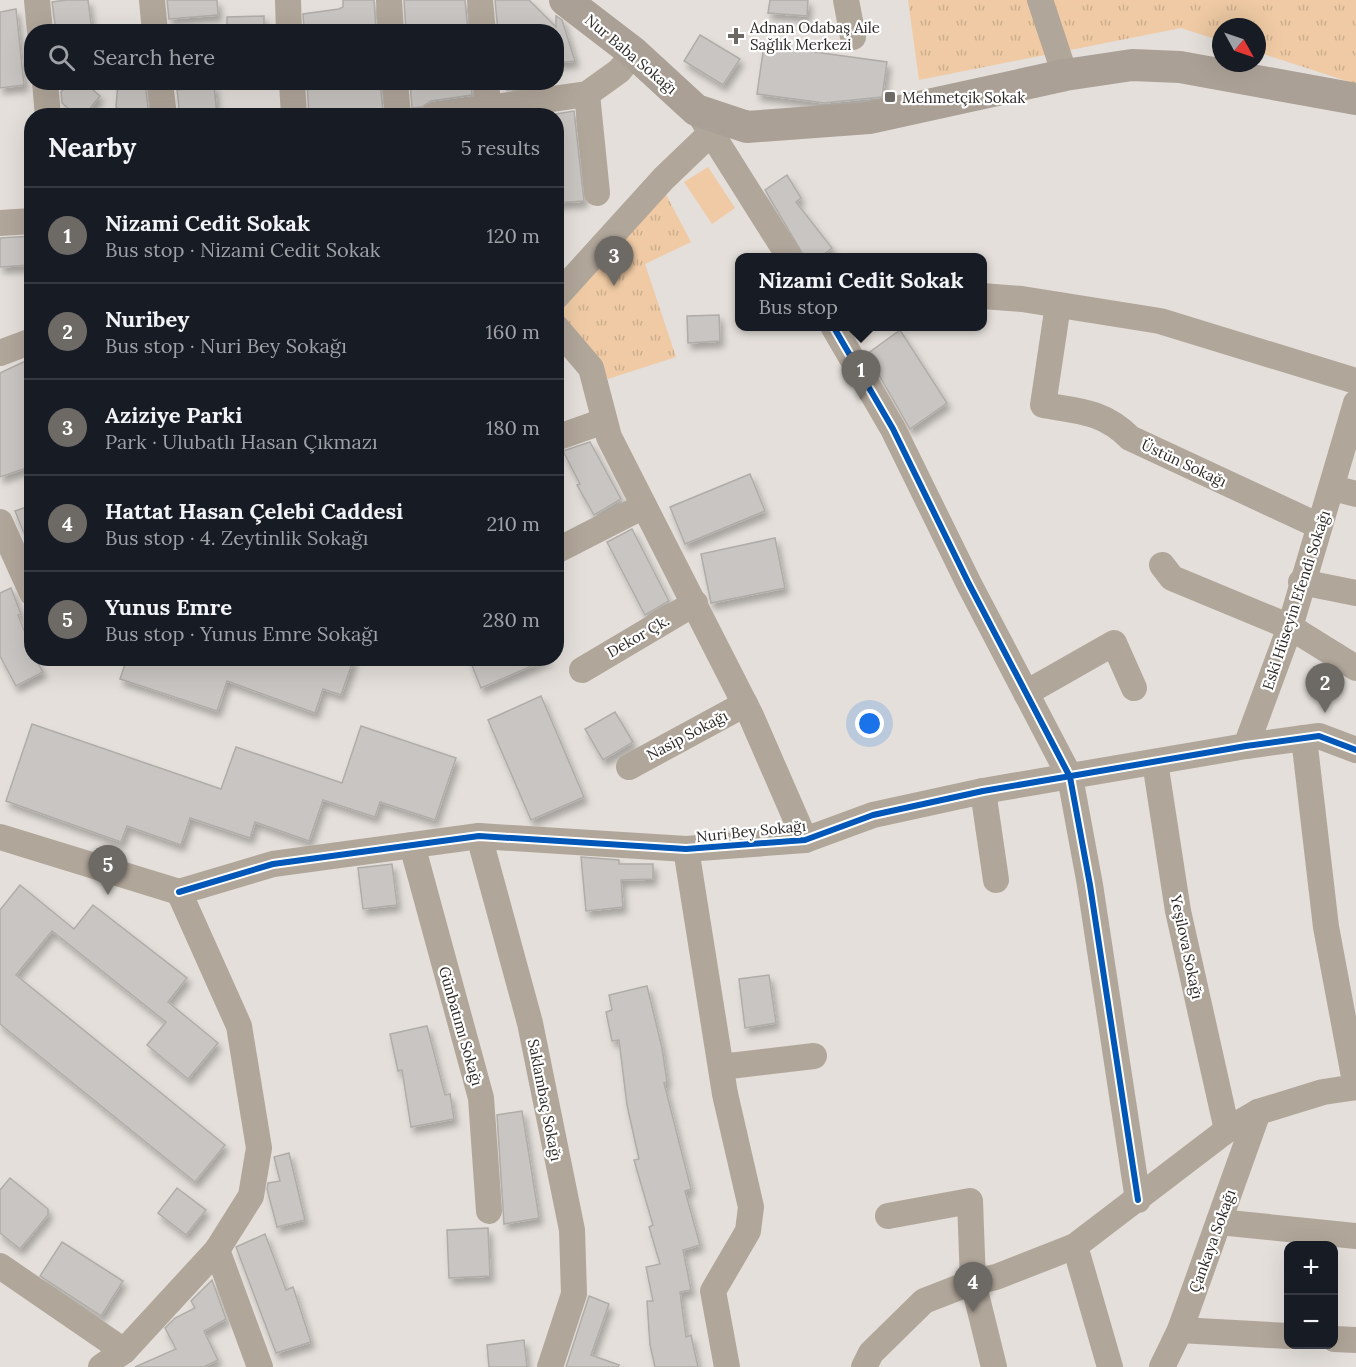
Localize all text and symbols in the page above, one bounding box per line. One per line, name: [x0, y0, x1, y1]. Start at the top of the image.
street label: Nur Baba Sokağı: [581, 10, 681, 98]
place label: Adnan Odabaş Aile Sağlık Merkezi: [749, 18, 880, 54]
north arrow: [1212, 18, 1266, 72]
search box: [24, 24, 564, 90]
marker: Adnan Odabaş Aile Sağlık Merkezi: [727, 27, 745, 45]
icon: search: [45, 41, 78, 74]
text: Search here: [93, 43, 215, 71]
place label: Mehmetçik Sokak: [902, 88, 1025, 107]
marker: Mehmetçik Sokak: [883, 90, 897, 104]
text: Nearby: [48, 131, 136, 164]
text: 5 results: [461, 135, 540, 160]
text: Nizami Cedit Sokak: [105, 209, 310, 237]
text: 1: [63, 223, 72, 248]
text: 120 m: [486, 223, 540, 248]
pin: 3: [594, 236, 634, 286]
text: Bus stop · Nizami Cedit Sokak: [105, 237, 381, 262]
popup: [735, 253, 987, 331]
text: Nizami Cedit Sokak: [759, 266, 963, 294]
text: Bus stop: [759, 294, 838, 319]
text: Nuribey: [105, 305, 189, 333]
text: 2: [62, 319, 73, 344]
text: 160 m: [486, 319, 540, 344]
text: Bus stop · Nuri Bey Sokağı: [105, 333, 347, 358]
pin: 1: [842, 350, 880, 400]
text: Aziziye Parki: [105, 401, 242, 429]
text: 3: [62, 415, 73, 440]
text: 180 m: [486, 415, 540, 440]
text: Park · Ulubatlı Hasan Çıkmazı: [105, 429, 378, 454]
street label: Üstün Sokağı: [1138, 435, 1230, 491]
text: Hattat Hasan Çelebi Caddesi: [105, 497, 403, 525]
street label: Eski Hüseyin Efendi Sokağı: [1258, 508, 1334, 692]
text: 4: [62, 511, 73, 536]
text: 210 m: [486, 511, 540, 536]
text: Bus stop · 4. Zeytinlik Sokağı: [105, 525, 368, 550]
text: Yunus Emre: [105, 593, 232, 621]
text: 5: [62, 607, 73, 632]
text: 280 m: [482, 607, 540, 632]
street label: Dekor Çk.: [604, 611, 672, 661]
text: Bus stop · Yunus Emre Sokağı: [105, 621, 378, 646]
pin: 2: [1306, 664, 1344, 713]
street label: Nasip Sokağı: [643, 706, 731, 764]
your location: [855, 709, 884, 738]
street label: Nuri Bey Sokağı: [695, 816, 807, 846]
pin: 5: [88, 846, 128, 895]
street label: Yeşilova Sokağı: [1166, 892, 1207, 1001]
street label: Günbatımı Sokağı: [435, 964, 487, 1088]
street label: Saklambaç Sokağı: [524, 1037, 566, 1163]
street label: Çankaya Sokağı: [1185, 1187, 1239, 1295]
map controls: [1284, 1241, 1338, 1349]
button: +: [1284, 1241, 1338, 1295]
pin: 4: [954, 1262, 992, 1312]
button: −: [1284, 1295, 1338, 1349]

